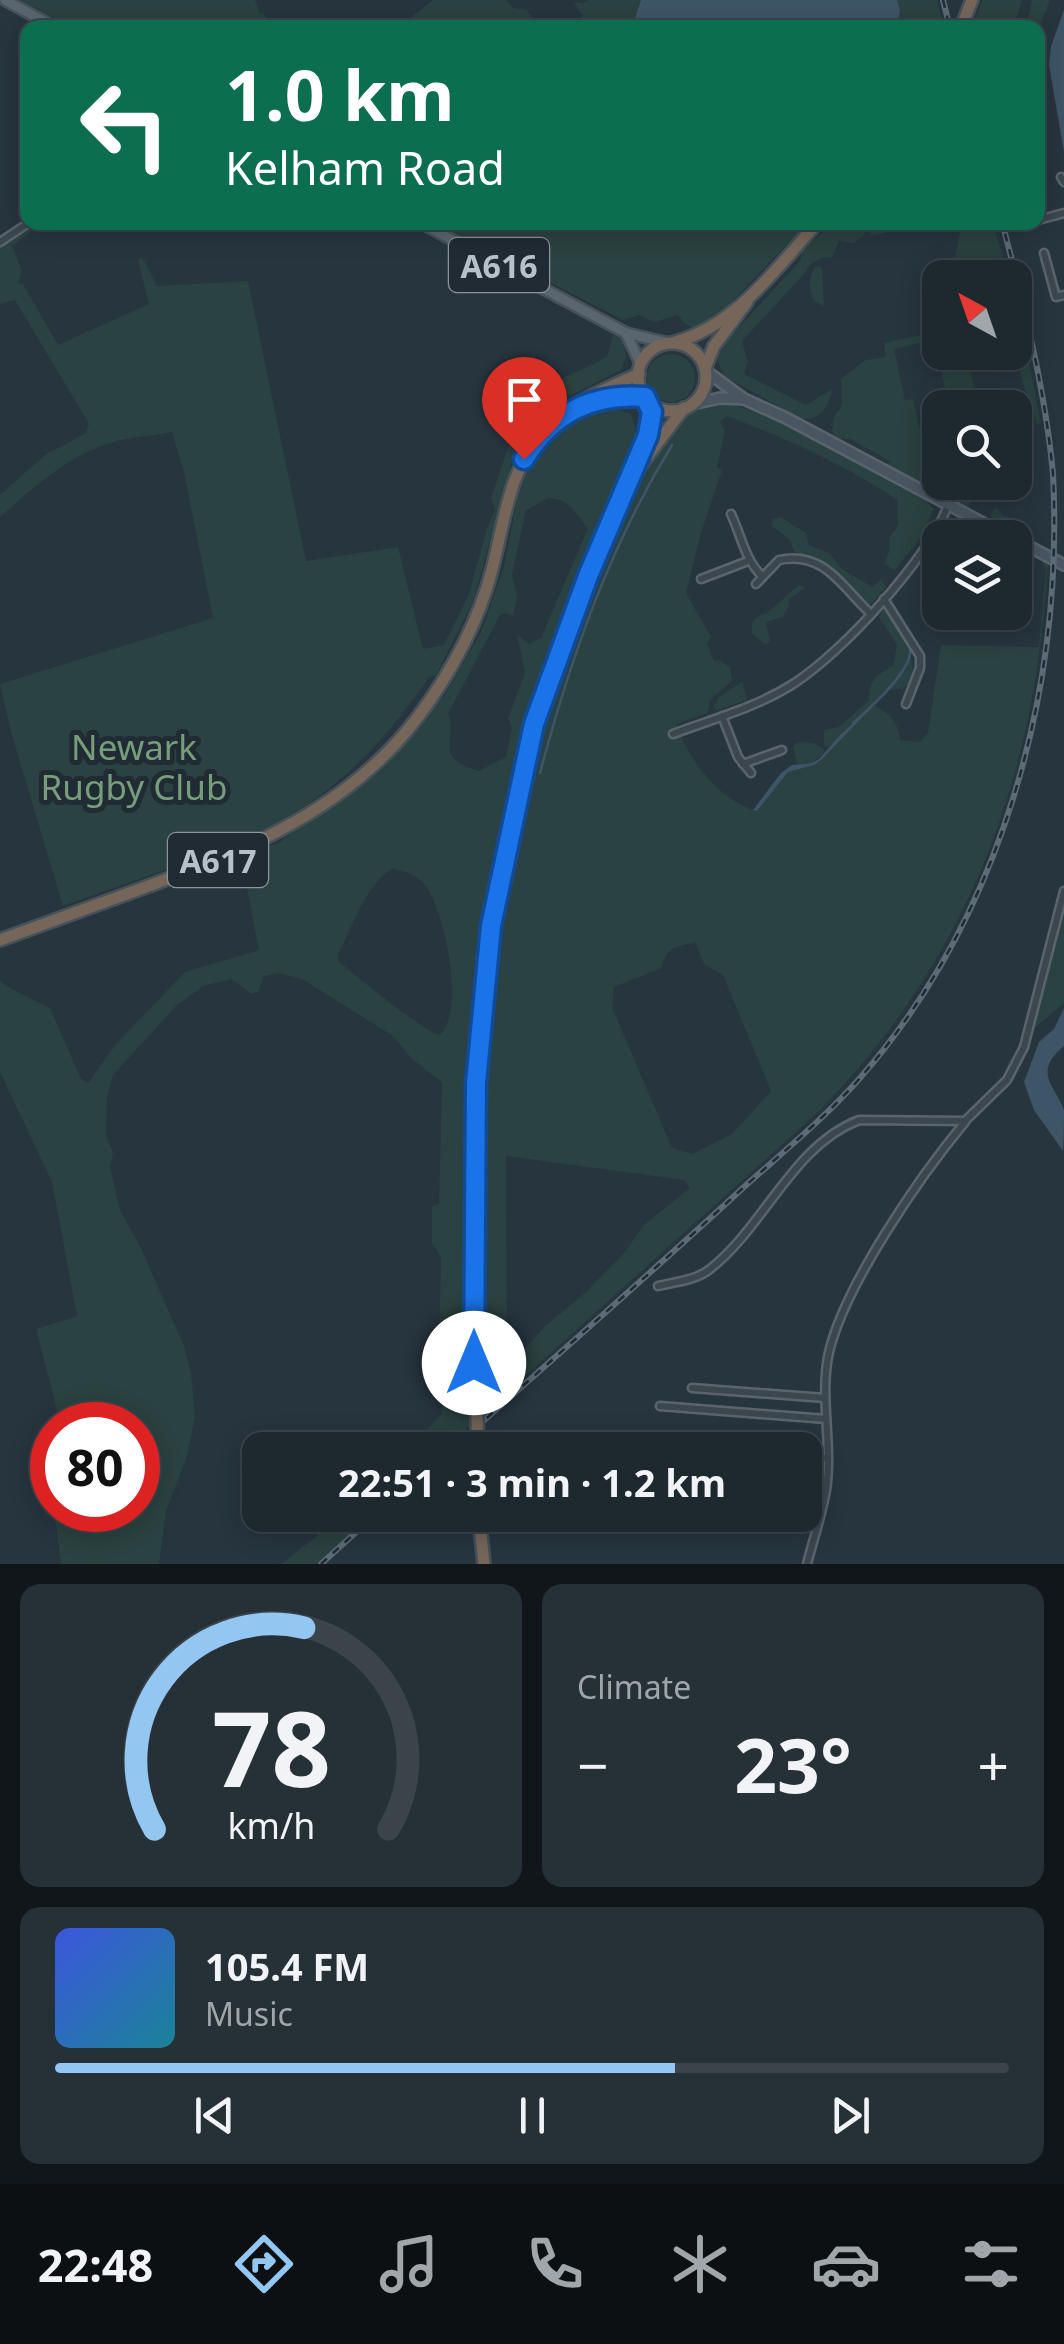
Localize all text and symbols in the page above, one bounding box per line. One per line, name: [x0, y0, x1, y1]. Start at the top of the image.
text: 1.0 km: [225, 46, 455, 142]
icon: left: [60, 60, 190, 190]
text: Kelham Road: [225, 137, 505, 198]
road number: A616: [449, 238, 549, 292]
north arrow: [922, 260, 1032, 370]
map controls: [922, 260, 1032, 630]
pin: [482, 357, 567, 460]
icon: arrive: [497, 372, 552, 427]
button: search: [922, 390, 1032, 500]
button: layers: [922, 520, 1032, 630]
park label: Newark Rugby Club: [40, 723, 228, 810]
road number: A617: [168, 833, 268, 887]
position arrow: [422, 1311, 526, 1415]
speed limit sign: 80: [30, 1402, 160, 1532]
text: 22:51 · 3 min · 1.2 km: [338, 1456, 726, 1508]
text: Climate: [577, 1665, 691, 1708]
text: 78: [212, 1676, 330, 1817]
text: 23°: [734, 1713, 852, 1815]
text: −: [577, 1727, 608, 1802]
text: +: [978, 1727, 1009, 1802]
text: km/h: [227, 1801, 315, 1849]
text: 105.4 FM: [205, 1940, 369, 1992]
text: Music: [205, 1992, 293, 2035]
icon: previous: [187, 2088, 242, 2143]
icon: pause: [505, 2088, 560, 2143]
icon: next: [823, 2088, 878, 2143]
icon: directions: [229, 2229, 299, 2299]
icon: music: [374, 2229, 444, 2299]
icon: phone: [520, 2229, 590, 2299]
icon: climate: [665, 2229, 735, 2299]
icon: car: [811, 2229, 881, 2299]
icon: filters: [956, 2229, 1026, 2299]
text: 22:48: [38, 2234, 153, 2295]

